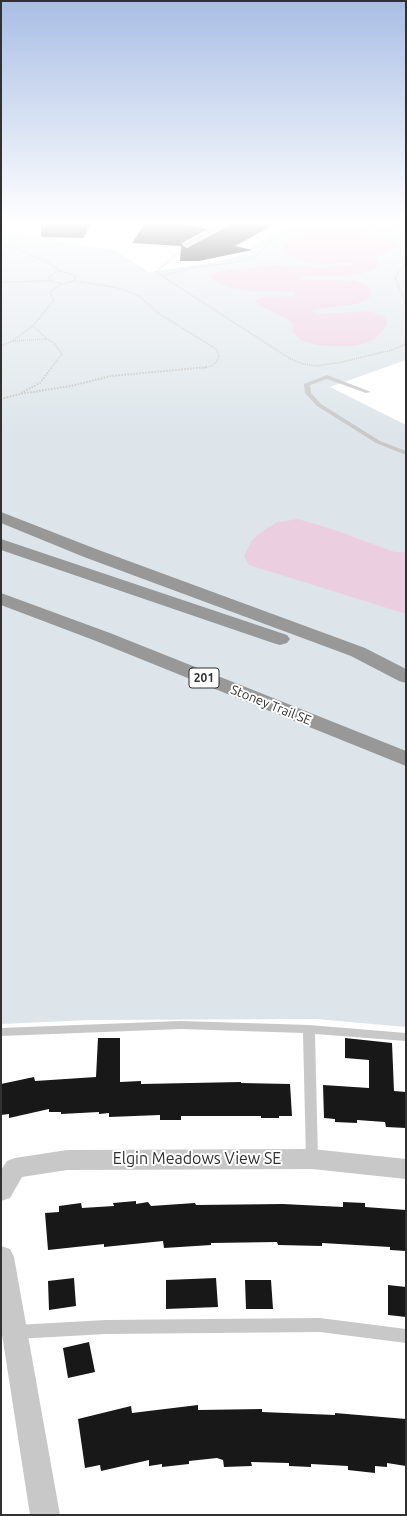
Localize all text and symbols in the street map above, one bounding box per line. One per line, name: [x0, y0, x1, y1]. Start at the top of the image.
road number: 201: [189, 668, 219, 688]
street label: Stoney Trail SE: [229, 682, 313, 728]
street label: Elgin Meadows View SE: [113, 1149, 281, 1169]

